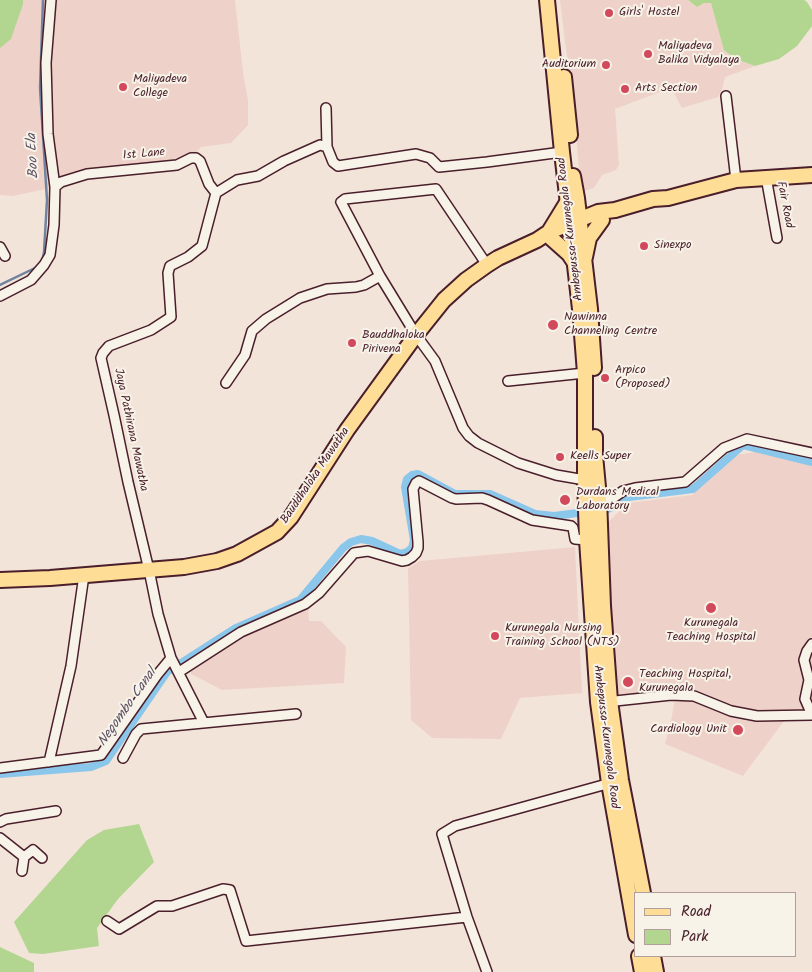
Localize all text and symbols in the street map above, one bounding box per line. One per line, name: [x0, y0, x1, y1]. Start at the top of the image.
place label: Girls' Hostel: [619, 6, 679, 20]
marker: Girls' Hostel: [603, 7, 615, 19]
place label: Maliyadeva Balika Vidyalaya: [658, 40, 739, 68]
marker: Maliyadeva Balika Vidyalaya: [642, 48, 654, 60]
place label: Auditorium: [542, 58, 596, 72]
marker: Auditorium: [600, 59, 612, 71]
place label: Maliyadeva College: [133, 73, 187, 101]
marker: Maliyadeva College: [117, 81, 129, 93]
place label: Arts Section: [635, 82, 697, 96]
marker: Arts Section: [619, 83, 631, 95]
water label: Boo Ela: [24, 133, 44, 179]
street label: 1st Lane: [122, 146, 166, 164]
street label: Ambepussa-Kurunegala Road: [555, 156, 587, 302]
street label: Fair Road: [772, 180, 796, 230]
place label: Sinexpo: [654, 239, 691, 253]
marker: Sinexpo: [638, 240, 650, 252]
place label: Nawinna Channeling Centre: [564, 311, 657, 339]
marker: Nawinna Channeling Centre: [546, 318, 560, 332]
place label: Bauddhaloka Pirivena: [362, 329, 425, 357]
marker: Bauddhaloka Pirivena: [346, 337, 358, 349]
place label: Arpico (Proposed): [615, 364, 670, 392]
street label: Jaya Pathirana Mawatha: [110, 367, 150, 493]
marker: Arpico (Proposed): [599, 372, 611, 384]
street label: Bauddhaloka Mawatha: [278, 425, 354, 527]
place label: Keells Super: [570, 450, 631, 464]
marker: Keells Super: [554, 451, 566, 463]
place label: Durdans Medical Laboratory: [576, 486, 659, 514]
marker: Durdans Medical Laboratory: [558, 493, 572, 507]
marker: Kurunegala Teaching Hospital: [704, 601, 718, 615]
place label: Kurunegala Teaching Hospital: [666, 617, 756, 645]
place label: Kurunegala Nursing Training School (NTS): [505, 622, 620, 650]
marker: Kurunegala Nursing Training School (NTS): [489, 630, 501, 642]
street label: Ambepussa-Kurunegala Road: [589, 664, 621, 810]
water label: Negombo Canal: [95, 666, 161, 750]
place label: Teaching Hospital, Kurunegala: [639, 668, 731, 696]
marker: Teaching Hospital, Kurunegala: [621, 675, 635, 689]
place label: Cardiology Unit: [650, 723, 727, 737]
marker: Cardiology Unit: [731, 723, 745, 737]
legend: [634, 892, 797, 957]
text: Road: [681, 900, 711, 924]
text: Park: [681, 925, 708, 949]

